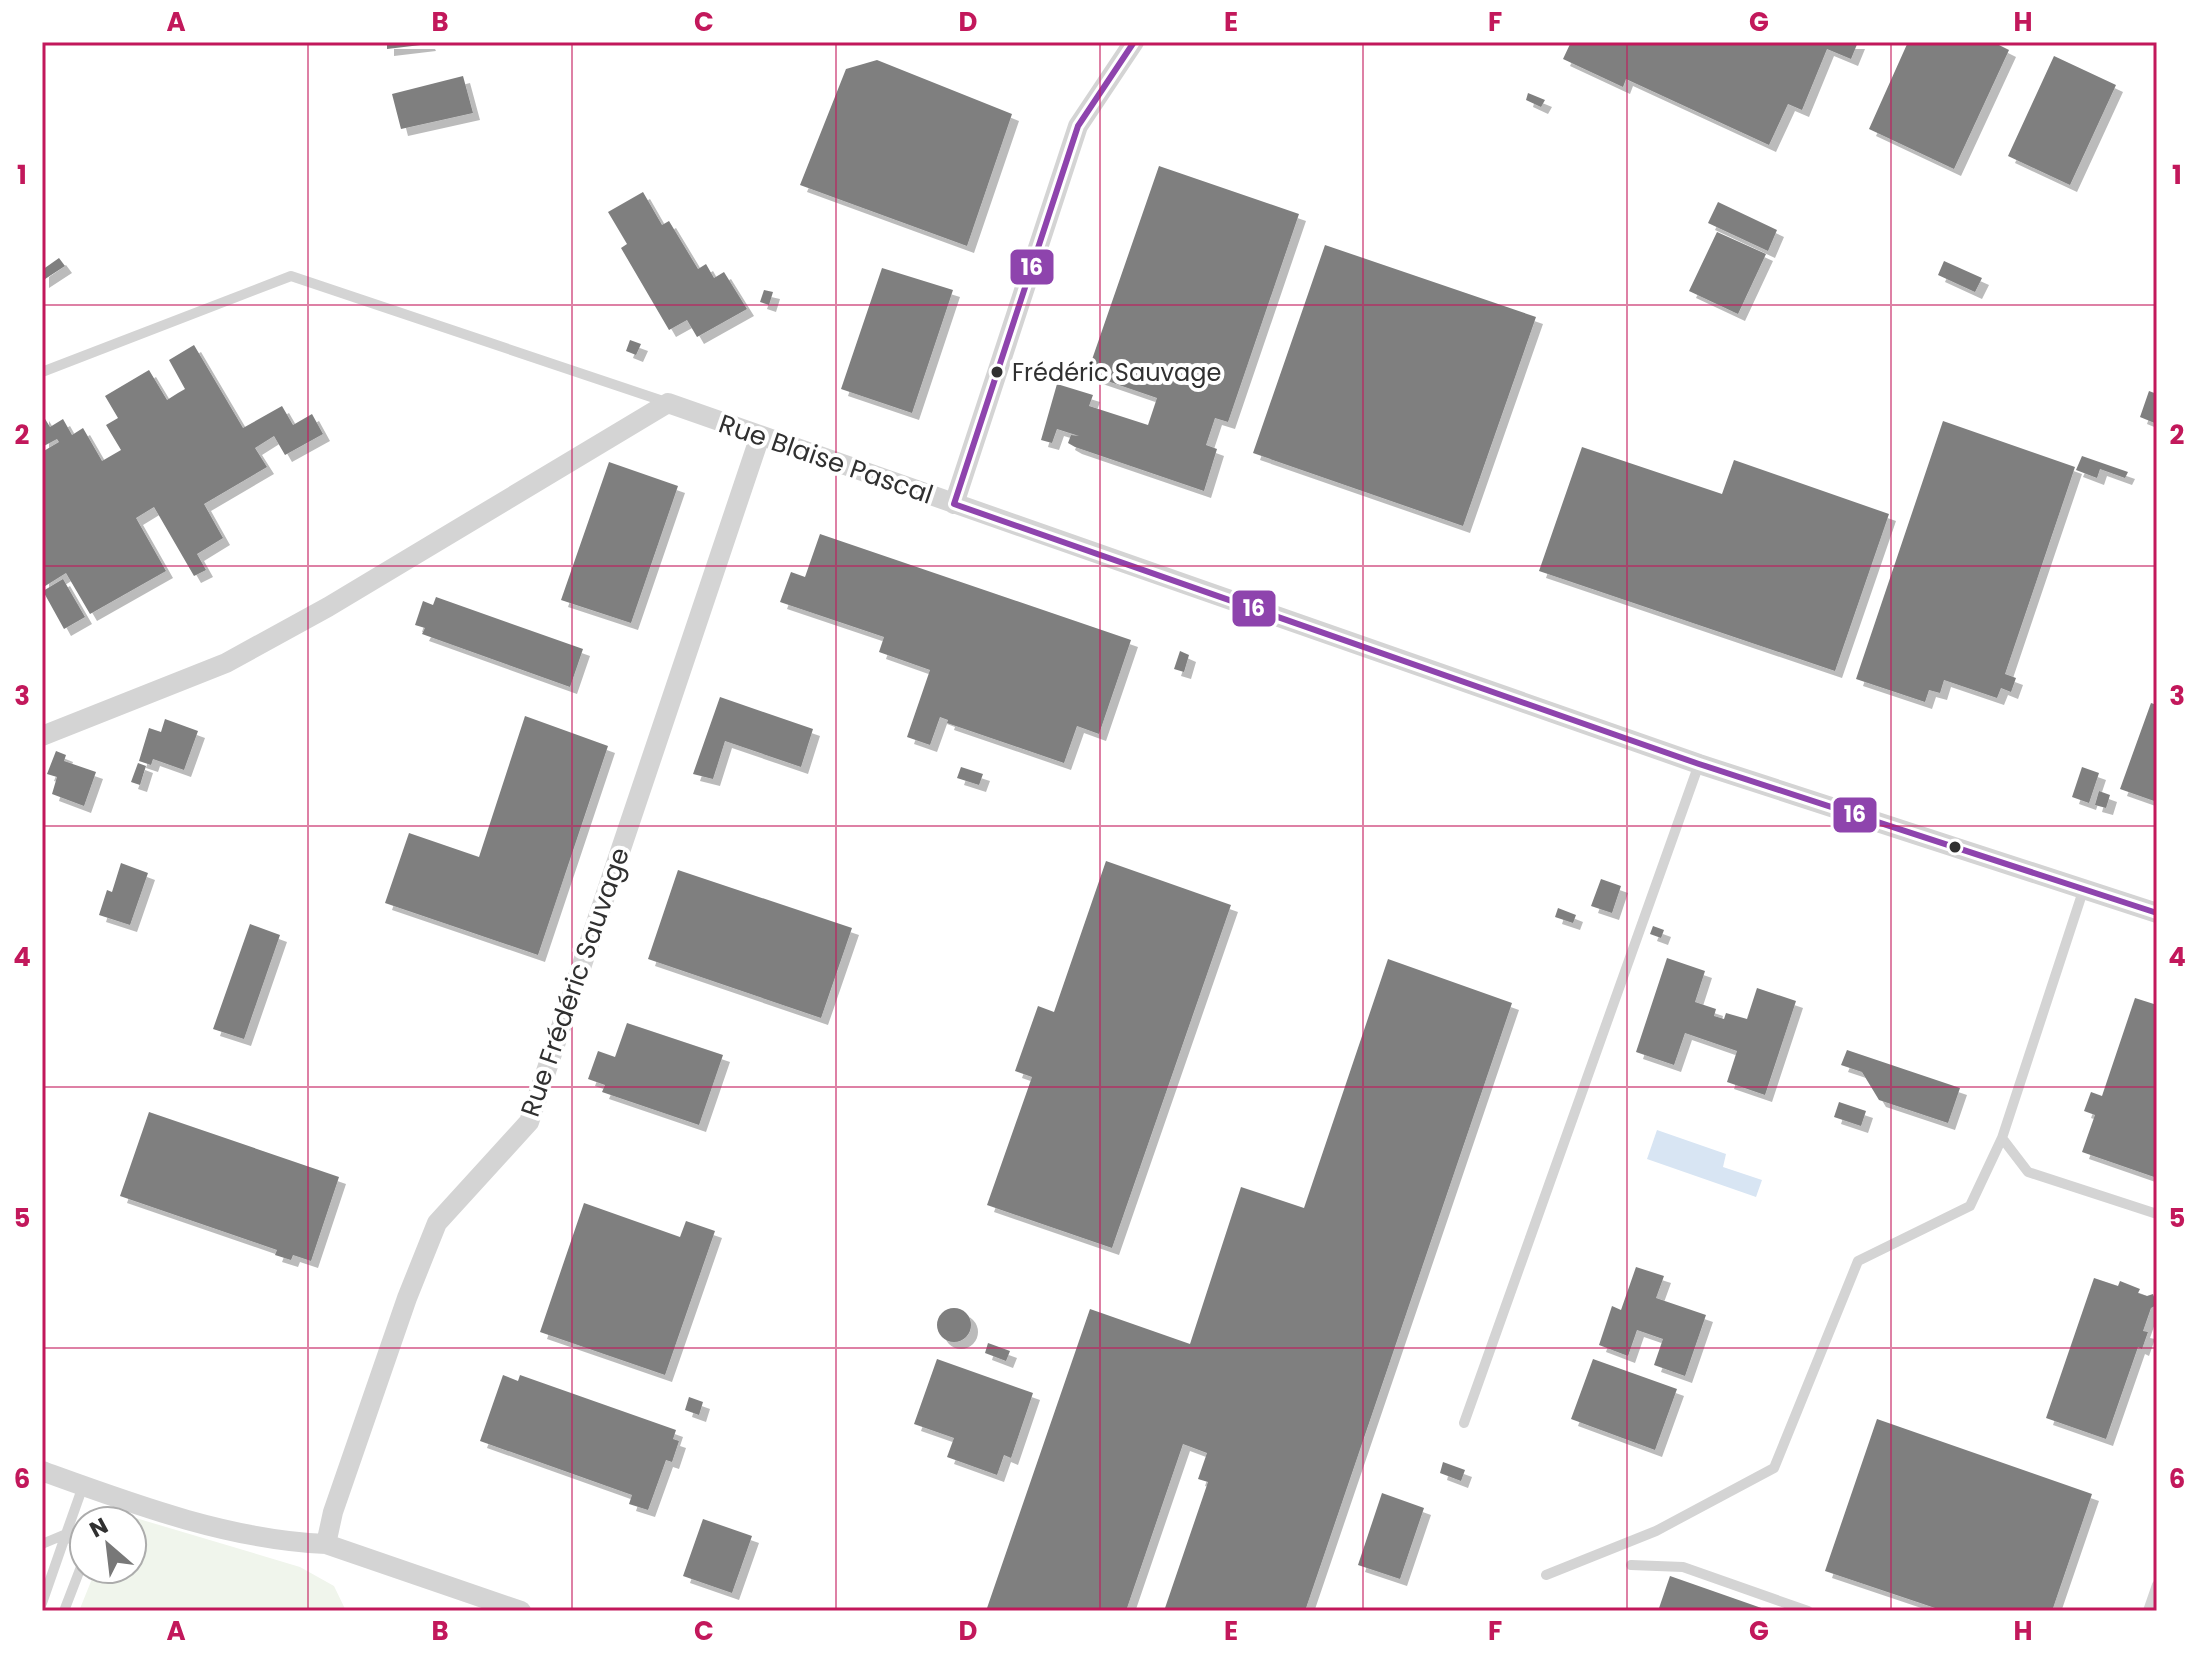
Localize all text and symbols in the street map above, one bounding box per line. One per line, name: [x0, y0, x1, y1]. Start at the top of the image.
text: A: [166, 4, 186, 40]
text: B: [431, 4, 449, 40]
text: C: [694, 4, 714, 40]
text: D: [959, 4, 978, 40]
text: E: [1224, 4, 1238, 40]
text: F: [1488, 4, 1502, 40]
text: G: [1749, 4, 1769, 40]
text: H: [2013, 4, 2033, 40]
text: 1: [17, 157, 27, 193]
text: 1: [2172, 157, 2182, 193]
line badge: 16: [1009, 248, 1055, 286]
text: 16: [1021, 252, 1043, 283]
place label: Frédéric Sauvage: [1012, 356, 1221, 389]
marker: Frédéric Sauvage: [989, 364, 1005, 380]
street label: Rue Blaise Pascal: [714, 405, 938, 513]
text: 2: [15, 417, 30, 453]
text: 2: [2170, 417, 2185, 453]
line badge: 16: [1231, 589, 1277, 628]
text: 16: [1243, 593, 1265, 624]
text: 3: [14, 678, 30, 714]
text: 3: [2169, 678, 2185, 714]
line badge: 16: [1832, 796, 1878, 834]
text: 16: [1844, 799, 1866, 830]
unlabelled marker: [1947, 839, 1963, 855]
street label: Rue Frédéric Sauvage: [512, 843, 638, 1121]
text: 4: [13, 939, 31, 975]
text: 4: [2168, 939, 2186, 975]
text: 5: [14, 1200, 30, 1236]
text: 5: [2169, 1200, 2185, 1236]
text: 6: [14, 1461, 30, 1497]
text: 6: [2169, 1461, 2185, 1497]
north arrow: [68, 1505, 148, 1585]
text: N: [84, 1510, 113, 1545]
text: A: [166, 1613, 186, 1649]
text: B: [431, 1613, 449, 1649]
text: C: [694, 1613, 714, 1649]
text: D: [959, 1613, 978, 1649]
text: E: [1224, 1613, 1238, 1649]
text: F: [1488, 1613, 1502, 1649]
text: G: [1749, 1613, 1769, 1649]
text: H: [2013, 1613, 2033, 1649]

